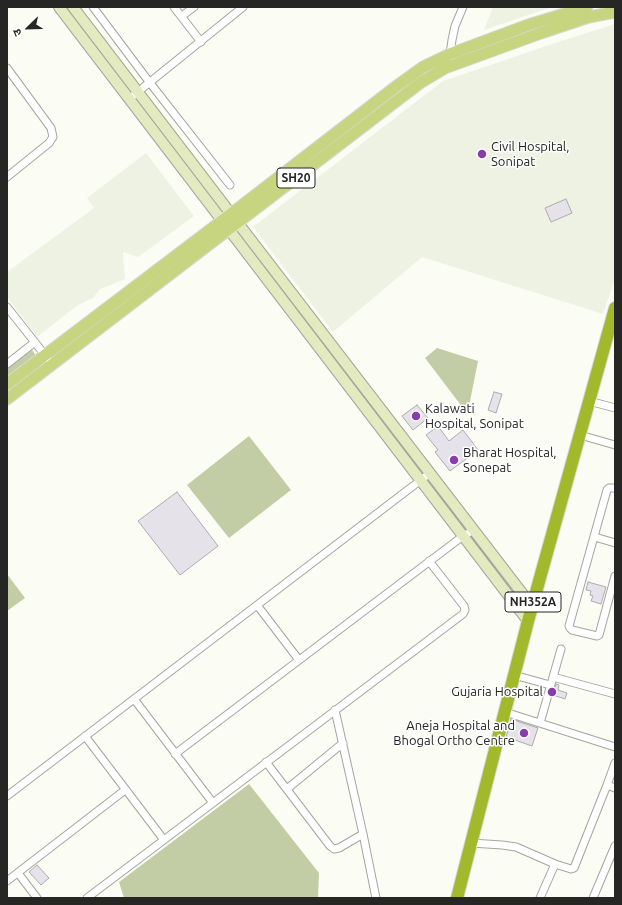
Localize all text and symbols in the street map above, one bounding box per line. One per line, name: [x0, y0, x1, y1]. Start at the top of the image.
north arrow: [8, 8, 48, 48]
text: उ: [10, 27, 24, 38]
place label: Civil Hospital, Sonipat: [491, 139, 569, 170]
marker: Civil Hospital, Sonipat: [476, 148, 488, 160]
road number: SH20: [277, 168, 315, 188]
place label: Kalawati Hospital, Sonipat: [425, 401, 524, 432]
marker: Kalawati Hospital, Sonipat: [410, 410, 422, 422]
place label: Bharat Hospital, Sonepat: [463, 445, 557, 476]
marker: Bharat Hospital, Sonepat: [448, 454, 460, 466]
road number: NH352A: [505, 592, 561, 612]
place label: Gujaria Hospital: [451, 684, 543, 700]
marker: Gujaria Hospital: [546, 686, 558, 698]
place label: Aneja Hospital and Bhogal Ortho Centre: [393, 718, 515, 749]
marker: Aneja Hospital and Bhogal Ortho Centre: [518, 727, 530, 739]

